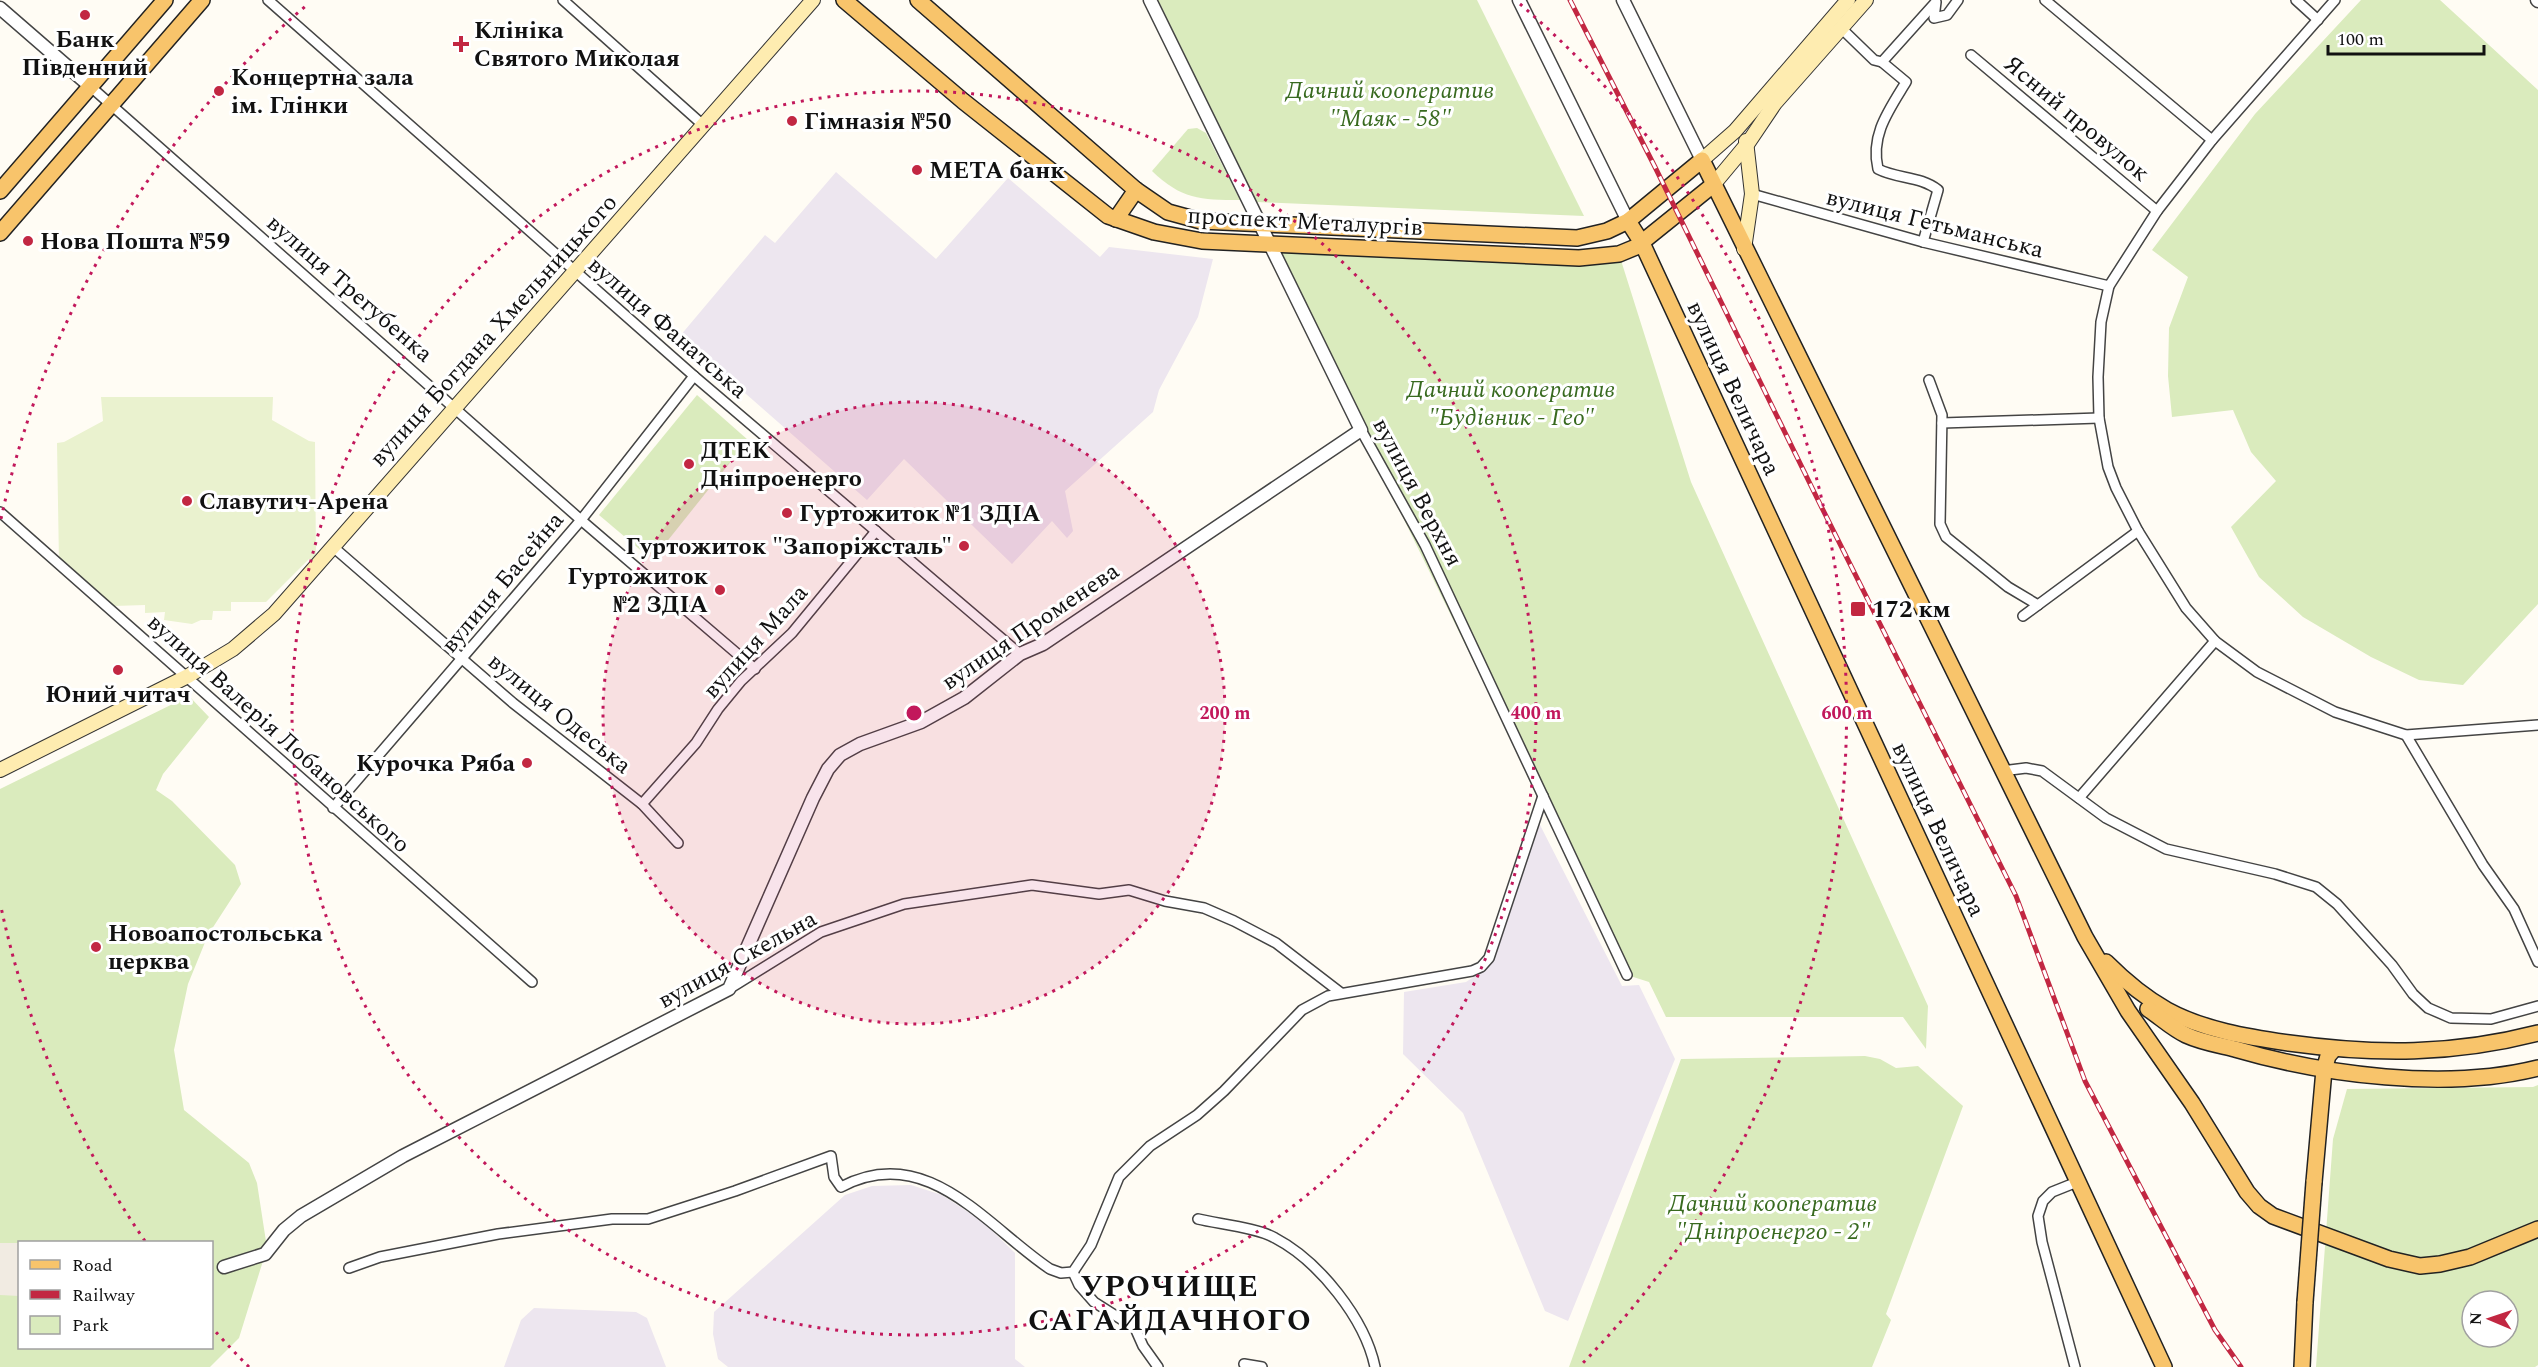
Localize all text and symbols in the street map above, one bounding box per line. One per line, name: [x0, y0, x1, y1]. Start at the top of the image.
marker: Банк Південний: [78, 8, 92, 22]
place label: Клініка Святого Миколая: [474, 13, 680, 77]
scale bar: [2328, 18, 2484, 56]
place label: Банк Південний: [22, 22, 148, 86]
text: 100 m: [2337, 26, 2384, 53]
marker: Клініка Святого Миколая: [452, 35, 470, 53]
street label: Ясний провулок: [1995, 47, 2157, 191]
place label: Концертна зала ім. Глінки: [231, 60, 414, 124]
park label: Дачний кооператив "Маяк - 58": [1285, 73, 1494, 137]
marker: Концертна зала ім. Глінки: [212, 84, 226, 98]
place label: Гімназія №50: [804, 104, 952, 140]
marker: Гімназія №50: [785, 114, 799, 128]
place label: МЕТА банк: [929, 153, 1065, 189]
marker: МЕТА банк: [910, 163, 924, 177]
street label: вулиця Гетьманська: [1822, 179, 2048, 269]
street label: вулиця Богдана Хмельницького: [361, 186, 626, 475]
street label: проспект Металургів: [1186, 198, 1424, 246]
street label: вулиця Трегубенка: [258, 206, 441, 372]
place label: Нова Пошта №59: [40, 224, 230, 260]
marker: Нова Пошта №59: [21, 234, 35, 248]
street label: вулиця Фанатська: [579, 248, 756, 408]
street label: вулиця Величара: [1677, 295, 1790, 482]
park label: Дачний кооператив "Будівник - Гео": [1406, 372, 1615, 436]
street label: вулиця Верхня: [1363, 412, 1472, 573]
place label: ДТЕК Дніпроенерго: [701, 433, 862, 497]
marker: ДТЕК Дніпроенерго: [682, 457, 696, 471]
place label: Славутич-Арена: [199, 484, 389, 520]
marker: Славутич-Арена: [180, 494, 194, 508]
place label: Гуртожиток №1 ЗДІА: [799, 496, 1041, 532]
street label: вулиця Басейна: [433, 504, 573, 661]
marker: Гуртожиток №1 ЗДІА: [780, 506, 794, 520]
place label: Гуртожиток "Запоріжсталь": [625, 529, 952, 565]
marker: Гуртожиток "Запоріжсталь": [957, 539, 971, 553]
street label: вулиця Променева: [934, 554, 1127, 700]
place label: Гуртожиток №2 ЗДІА: [567, 559, 709, 623]
street label: вулиця Мала: [694, 576, 817, 707]
marker: Гуртожиток №2 ЗДІА: [713, 583, 727, 597]
place label: 172 км: [1872, 592, 1951, 628]
marker: 172 км: [1849, 600, 1867, 618]
street label: вулиця Валерія Лобановського: [139, 605, 418, 862]
street label: вулиця Одеська: [480, 644, 639, 783]
marker: Юний читач: [111, 663, 125, 677]
place label: Юний читач: [45, 677, 191, 713]
text: 200 m: [1199, 700, 1251, 727]
text: 400 m: [1510, 700, 1562, 727]
text: 600 m: [1821, 700, 1873, 727]
centre of rings: [904, 703, 924, 723]
street label: вулиця Величара: [1882, 736, 1995, 923]
place label: Курочка Ряба: [356, 746, 516, 782]
marker: Курочка Ряба: [520, 756, 534, 770]
street label: вулиця Скельна: [651, 901, 824, 1018]
place label: Новоапостольська церква: [108, 916, 323, 980]
marker: Новоапостольська церква: [89, 940, 103, 954]
park label: Дачний кооператив "Дніпроенерго - 2": [1668, 1186, 1877, 1250]
legend: [18, 1241, 213, 1349]
text: Road: [72, 1252, 113, 1279]
district label: УРОЧИЩЕ САГАЙДАЧНОГО: [1028, 1264, 1312, 1344]
text: Railway: [72, 1282, 136, 1309]
north arrow: [2460, 1289, 2520, 1349]
text: Park: [72, 1312, 109, 1339]
text: N: [2464, 1312, 2488, 1325]

